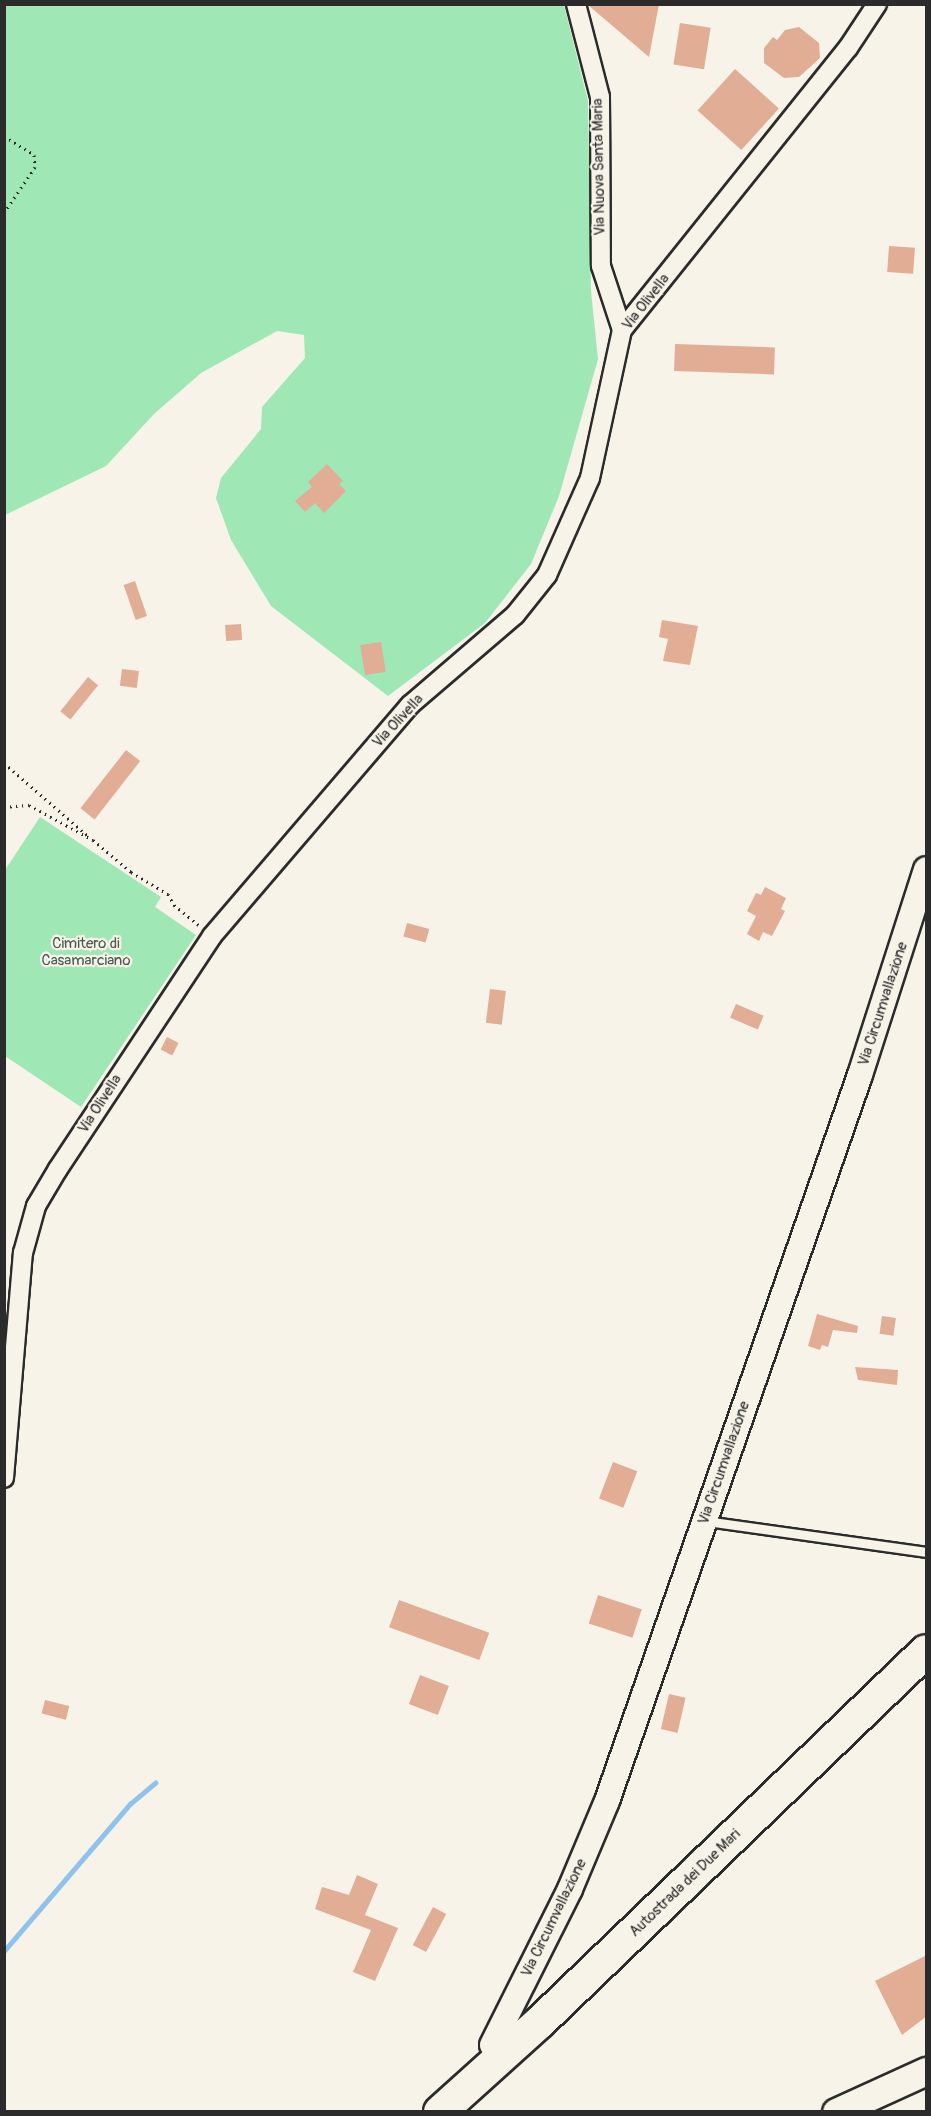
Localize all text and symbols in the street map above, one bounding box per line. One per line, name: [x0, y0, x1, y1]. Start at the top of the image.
street label: Via Nuova Santa Maria: [589, 98, 609, 236]
street label: Via Olivella: [618, 270, 674, 334]
street label: Via Olivella: [369, 691, 427, 751]
park label: Cimitero di Casamarciano: [41, 934, 131, 969]
street label: Via Circumvallazione: [854, 940, 912, 1068]
street label: Via Olivella: [74, 1071, 126, 1137]
street label: Via Circumvallazione: [694, 1399, 754, 1527]
street label: Autostrada dei Due Mari: [626, 1825, 744, 1941]
street label: Via Circumvallazione: [518, 1856, 590, 1980]

